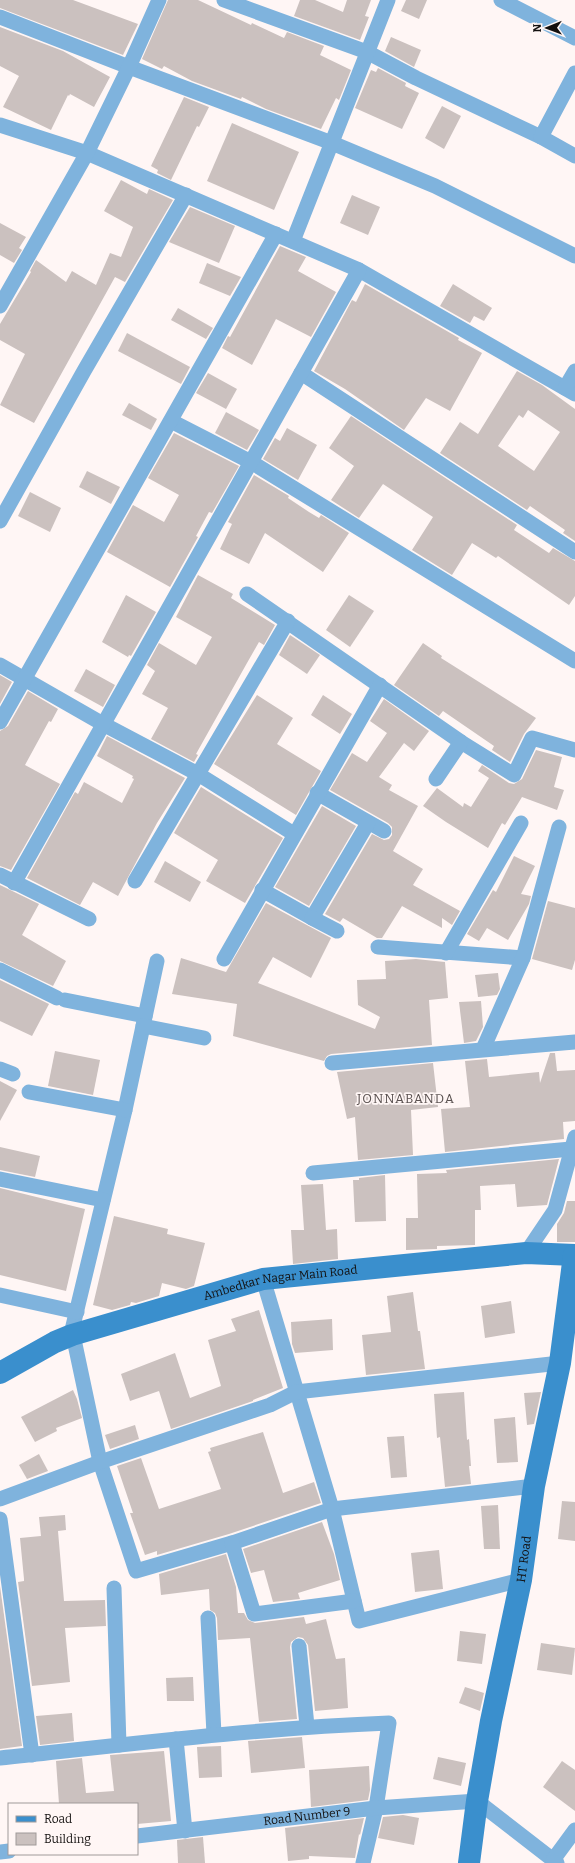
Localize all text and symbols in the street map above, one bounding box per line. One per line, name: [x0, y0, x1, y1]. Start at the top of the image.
north arrow: [527, 8, 567, 48]
text: N: [531, 23, 544, 33]
district label: JONNABANDA: [356, 1091, 455, 1106]
street label: Ambedkar Nagar Main Road: [202, 1263, 358, 1303]
street label: HT Road: [514, 1535, 534, 1583]
legend: [8, 1803, 138, 1855]
street label: Road Number 9: [263, 1804, 351, 1828]
text: Road: [44, 1812, 72, 1826]
text: Building: [44, 1832, 91, 1846]

